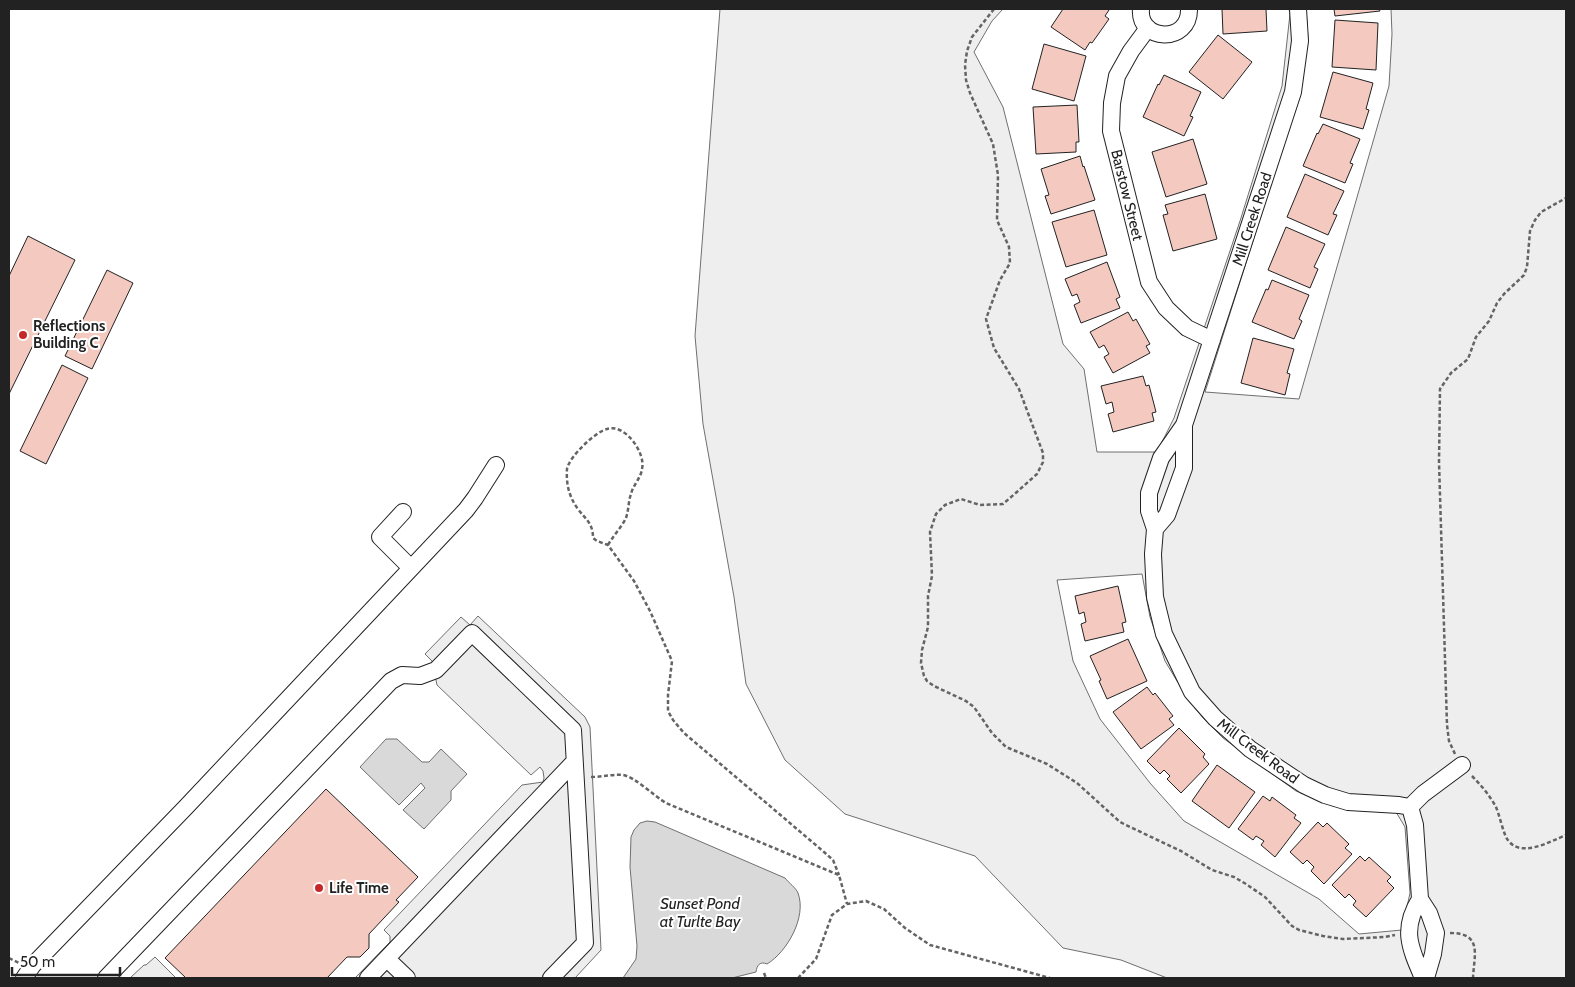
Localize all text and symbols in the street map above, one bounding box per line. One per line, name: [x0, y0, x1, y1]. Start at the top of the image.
street label: Barstow Street: [1107, 148, 1147, 242]
street label: Mill Creek Road: [1228, 170, 1276, 268]
place label: Reflections Building C: [33, 317, 105, 352]
marker: Reflections Building C: [17, 329, 29, 341]
street label: Mill Creek Road: [1214, 715, 1302, 787]
place label: Life Time: [329, 879, 389, 897]
marker: Life Time: [313, 882, 325, 894]
water label: Sunset Pond at Turlte Bay: [660, 894, 741, 931]
scale bar: [12, 944, 120, 976]
text: 50 m: [20, 953, 55, 971]

